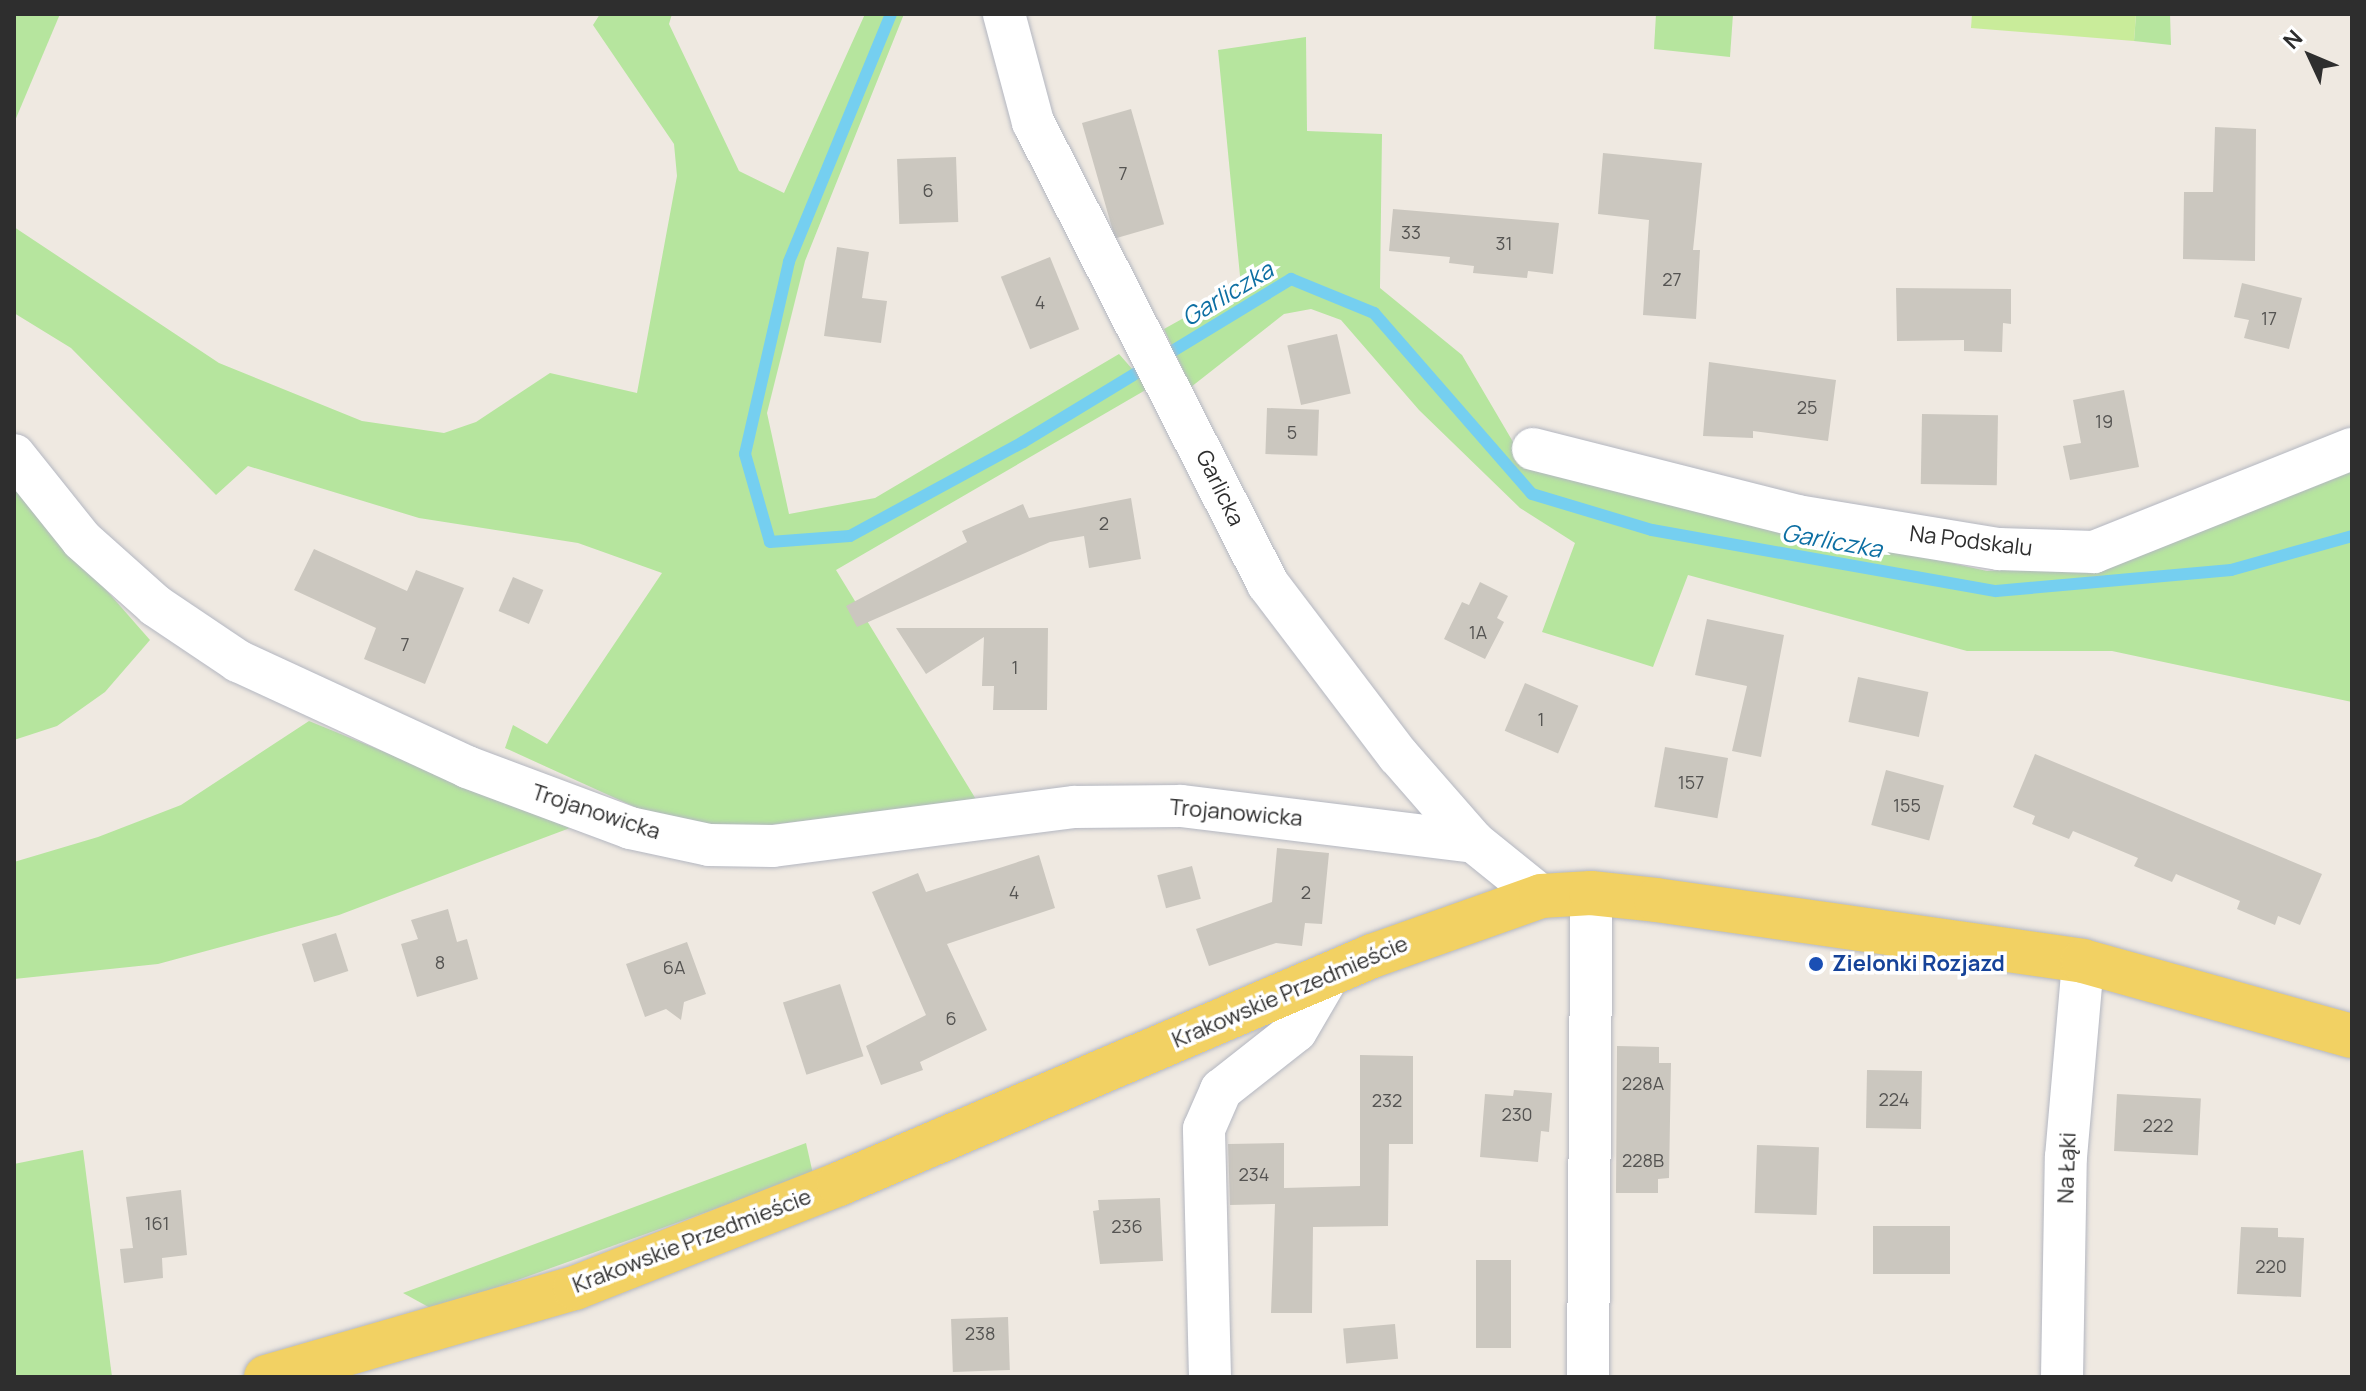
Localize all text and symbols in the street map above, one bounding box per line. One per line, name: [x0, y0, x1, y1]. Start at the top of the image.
north arrow: [2270, 16, 2350, 96]
text: N: [2276, 23, 2309, 55]
house number: 7: [1118, 162, 1128, 184]
house number: 6: [922, 179, 934, 201]
house number: 33: [1401, 221, 1421, 243]
house number: 31: [1496, 232, 1512, 254]
water label: Garliczka: [1176, 255, 1278, 331]
house number: 27: [1662, 268, 1682, 290]
house number: 4: [1035, 291, 1045, 313]
house number: 17: [2261, 307, 2277, 329]
house number: 25: [1797, 396, 1817, 418]
house number: 19: [2095, 410, 2113, 432]
house number: 5: [1287, 421, 1297, 443]
street label: Garlicka: [1190, 446, 1250, 530]
house number: 2: [1099, 512, 1109, 534]
water label: Garliczka: [1780, 517, 1884, 563]
street label: Na Podskalu: [1908, 520, 2034, 562]
house number: 1A: [1469, 621, 1487, 643]
house number: 7: [400, 633, 410, 655]
house number: 1: [1011, 656, 1019, 678]
house number: 1: [1537, 708, 1545, 730]
house number: 157: [1678, 771, 1704, 793]
street label: Trojanowicka: [528, 779, 664, 845]
street label: Trojanowicka: [1168, 794, 1304, 832]
house number: 155: [1893, 794, 1921, 816]
house number: 4: [1009, 881, 1019, 903]
house number: 2: [1301, 881, 1311, 903]
street label: Krakowskie Przedmieście: [1168, 930, 1412, 1054]
house number: 8: [435, 951, 445, 973]
place label: Zielonki Rozjazd: [1832, 951, 2005, 977]
marker: Zielonki Rozjazd: [1807, 955, 1825, 973]
house number: 6A: [663, 956, 685, 978]
house number: 6: [945, 1007, 957, 1029]
house number: 228A: [1622, 1072, 1664, 1094]
house number: 224: [1879, 1088, 1909, 1110]
house number: 232: [1372, 1089, 1402, 1111]
house number: 230: [1501, 1103, 1533, 1125]
house number: 222: [2143, 1114, 2173, 1136]
street label: Na Łąki: [2053, 1132, 2081, 1204]
house number: 228B: [1622, 1149, 1664, 1171]
house number: 234: [1239, 1163, 1269, 1185]
street label: Krakowskie Przedmieście: [569, 1183, 815, 1299]
house number: 161: [145, 1212, 169, 1234]
house number: 236: [1111, 1215, 1143, 1237]
house number: 220: [2255, 1255, 2287, 1277]
house number: 238: [965, 1322, 995, 1344]

